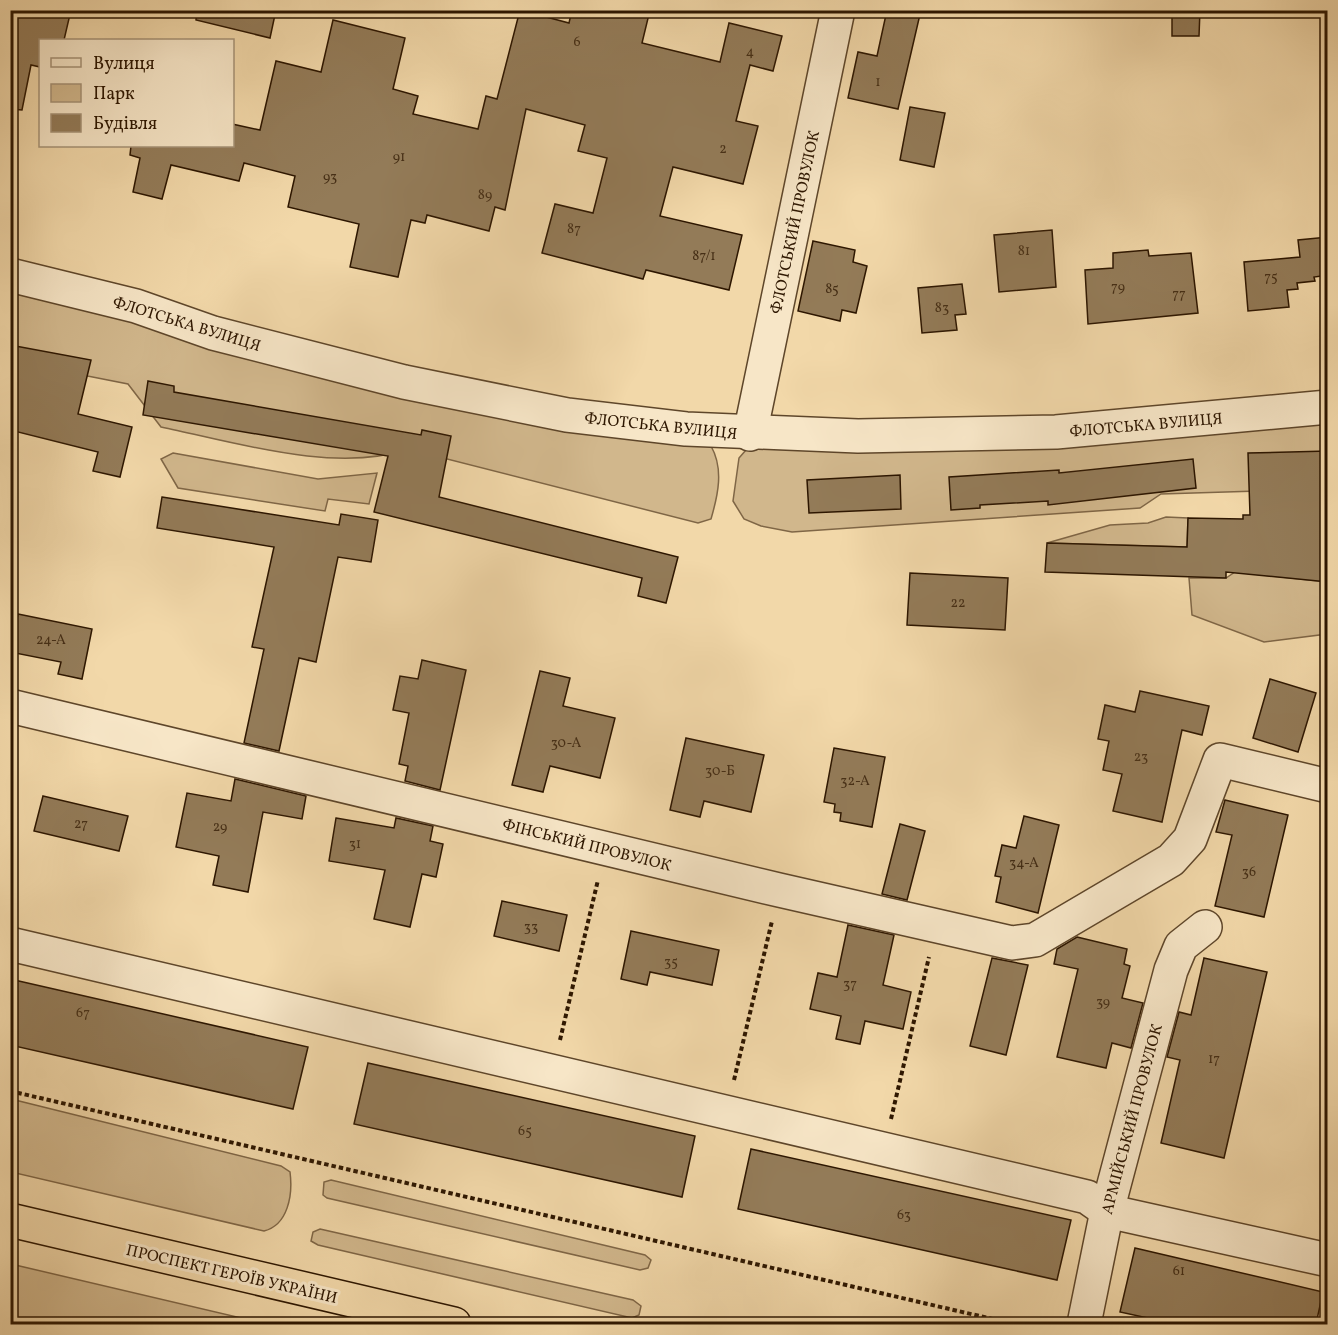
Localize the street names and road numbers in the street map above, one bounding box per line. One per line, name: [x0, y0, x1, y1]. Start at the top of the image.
street label: ФЛОТСЬКИЙ ПРОВУЛОК: [766, 129, 826, 316]
street label: ФЛОТСЬКА ВУЛИЦЯ: [110, 292, 263, 358]
street label: ФЛОТСЬКА ВУЛИЦЯ: [583, 408, 738, 446]
street label: ФЛОТСЬКА ВУЛИЦЯ: [1069, 408, 1224, 444]
street label: ФІНСЬКИЙ ПРОВУЛОК: [500, 814, 673, 878]
street label: АРМІЙСЬКИЙ ПРОВУЛОК: [1097, 1022, 1169, 1217]
street label: ПРОСПЕКТ ГЕРОЇВ УКРАЇНИ: [124, 1240, 339, 1310]

